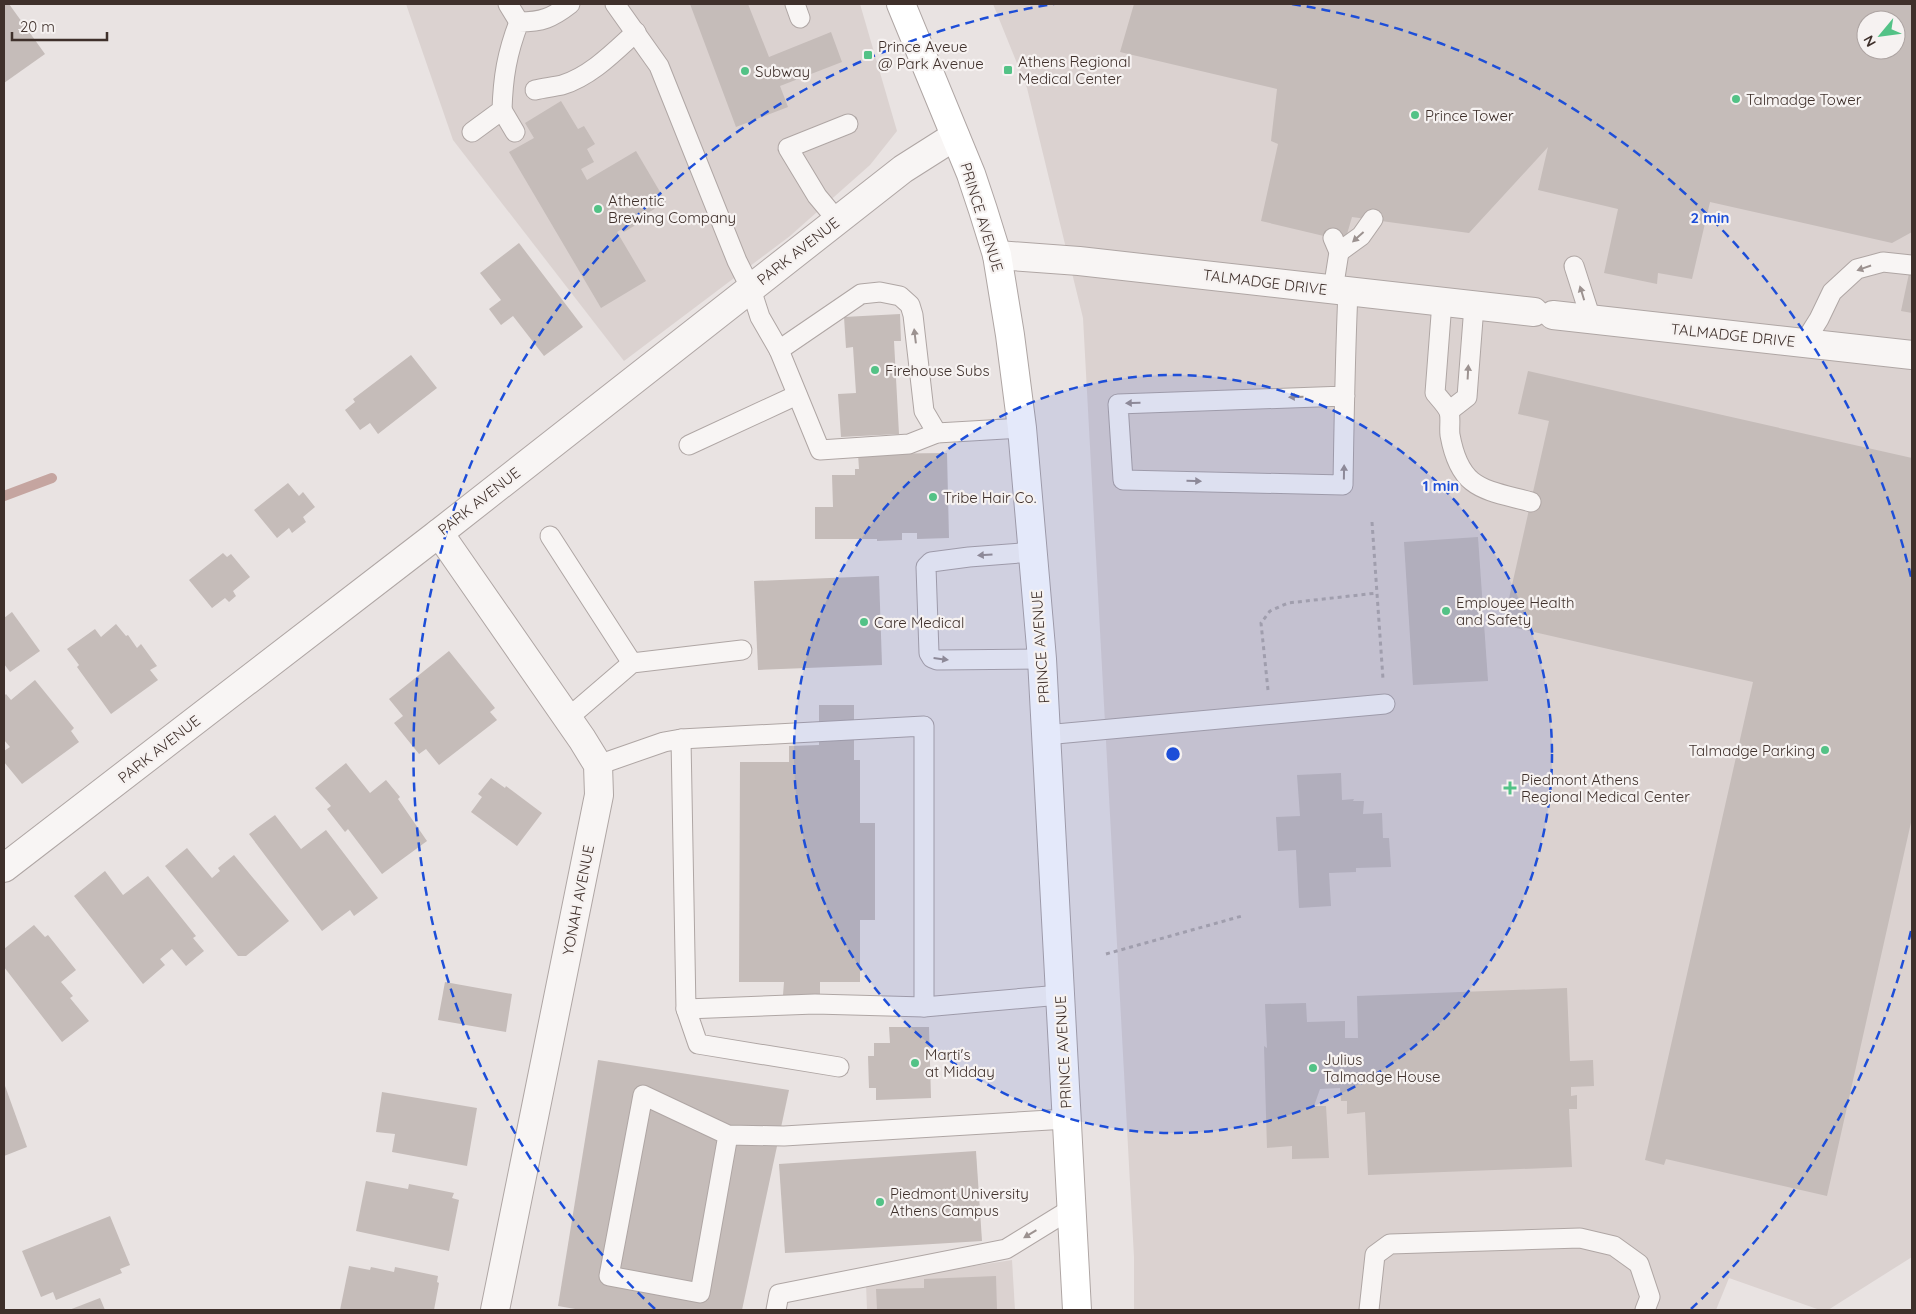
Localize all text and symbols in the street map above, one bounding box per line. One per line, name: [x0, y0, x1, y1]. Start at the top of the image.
scale bar: [12, 10, 108, 42]
north arrow: [1856, 10, 1906, 60]
text: 20 m: [20, 17, 55, 36]
text: N: [1859, 32, 1880, 50]
place label: Prince Aveue @ Park Avenue: [878, 37, 984, 73]
marker: Prince Aveue @ Park Avenue: [862, 49, 874, 61]
place label: Athens Regional Medical Center: [1018, 52, 1131, 88]
place label: Subway: [755, 62, 810, 81]
marker: Athens Regional Medical Center: [1002, 64, 1014, 76]
marker: Subway: [739, 65, 751, 77]
place label: Talmadge Tower: [1746, 90, 1862, 109]
marker: Talmadge Tower: [1730, 93, 1742, 105]
place label: Prince Tower: [1425, 106, 1514, 125]
marker: Prince Tower: [1409, 109, 1421, 121]
street label: PRINCE AVENUE: [956, 160, 1008, 274]
place label: Athentic Brewing Company: [608, 191, 736, 227]
marker: Athentic Brewing Company: [592, 203, 604, 215]
text: 2 min: [1690, 208, 1730, 227]
street label: PARK AVENUE: [753, 213, 843, 289]
one-way arrow: [1352, 232, 1365, 243]
street label: TALMADGE DRIVE: [1202, 265, 1328, 299]
one-way arrow: [1856, 265, 1871, 272]
one-way arrow: [1578, 285, 1586, 300]
street label: TALMADGE DRIVE: [1670, 319, 1796, 351]
one-way arrow: [911, 327, 919, 343]
place label: Firehouse Subs: [885, 361, 989, 380]
one-way arrow: [1465, 363, 1473, 379]
marker: Firehouse Subs: [869, 364, 881, 376]
one-way arrow: [1288, 394, 1304, 402]
one-way arrow: [1125, 399, 1141, 407]
street label: PARK AVENUE: [434, 463, 524, 539]
one-way arrow: [1340, 464, 1348, 480]
text: 1 min: [1423, 476, 1459, 495]
one-way arrow: [1186, 478, 1202, 486]
place label: Tribe Hair Co.: [943, 488, 1036, 507]
marker: Tribe Hair Co.: [927, 491, 939, 503]
one-way arrow: [976, 552, 992, 560]
street label: PRINCE AVENUE: [1027, 590, 1053, 704]
place label: Employee Health and Safety: [1456, 593, 1575, 629]
marker: Employee Health and Safety: [1440, 605, 1452, 617]
place label: Care Medical: [874, 613, 964, 632]
marker: Care Medical: [858, 616, 870, 628]
one-way arrow: [933, 655, 949, 663]
street label: PARK AVENUE: [114, 711, 204, 787]
place label: Talmadge Parking: [1688, 741, 1815, 760]
marker: Talmadge Parking: [1819, 744, 1831, 756]
centre of rings: [1164, 745, 1182, 763]
place label: Piedmont Athens Regional Medical Center: [1521, 770, 1690, 806]
marker: Piedmont Athens Regional Medical Center: [1503, 781, 1517, 795]
street label: YONAH AVENUE: [558, 843, 598, 957]
street label: PRINCE AVENUE: [1051, 995, 1075, 1109]
place label: Marti's at Midday: [925, 1045, 995, 1081]
place label: Julius Talmadge House: [1323, 1050, 1441, 1086]
marker: Marti's at Midday: [909, 1057, 921, 1069]
marker: Julius Talmadge House: [1307, 1062, 1319, 1074]
place label: Piedmont University Athens Campus: [890, 1184, 1029, 1220]
marker: Piedmont University Athens Campus: [874, 1196, 886, 1208]
one-way arrow: [1023, 1230, 1036, 1239]

